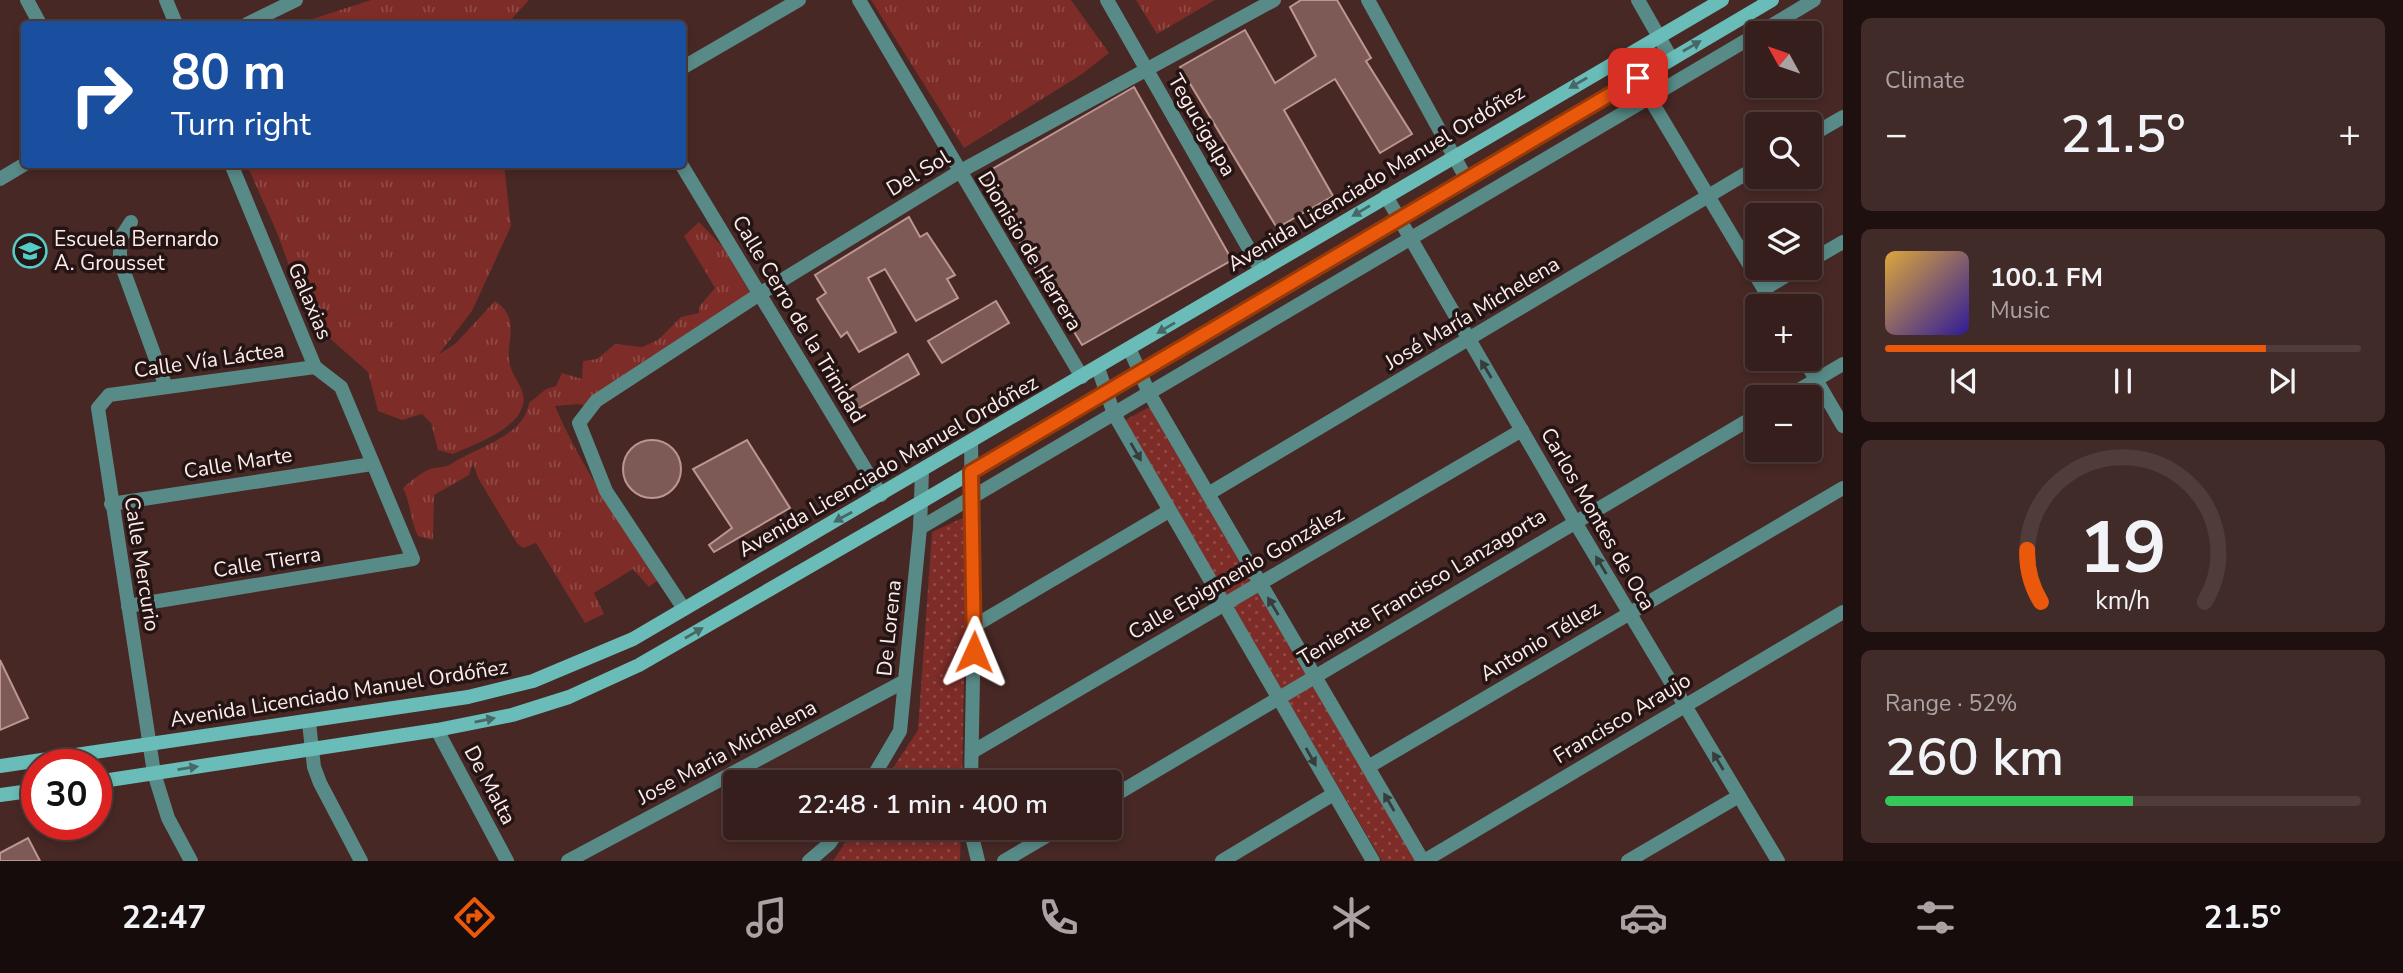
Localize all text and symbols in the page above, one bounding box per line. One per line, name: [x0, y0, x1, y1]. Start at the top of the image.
north arrow: [1745, 21, 1822, 98]
map controls: [1745, 21, 1822, 462]
text: 80 m: [171, 39, 286, 106]
one-way arrow: [1683, 39, 1702, 52]
pin: [1608, 48, 1668, 108]
icon: right: [56, 49, 147, 140]
icon: arrive: [1619, 59, 1657, 97]
text: Climate: [1885, 65, 1965, 96]
street label: Tegucigalpa: [1161, 69, 1243, 181]
one-way arrow: [1569, 77, 1588, 89]
street label: Avenida Licenciado Manuel Ordóñez: [1222, 78, 1530, 278]
text: 21.5°: [2060, 99, 2186, 170]
text: Turn right: [171, 103, 311, 146]
text: −: [1885, 109, 1908, 160]
text: +: [2338, 109, 2361, 160]
button: search: [1745, 112, 1822, 189]
street label: Del Sol: [881, 143, 956, 203]
street label: Dionisio de Herrera: [971, 166, 1089, 336]
button: layers: [1745, 203, 1822, 280]
one-way arrow: [1351, 204, 1370, 217]
street label: Calle Cerro de la Trinidad: [726, 210, 872, 428]
place label: Escuela Bernardo A. Grousset: [54, 225, 219, 277]
school or university icon: Escuela Bernardo A. Grousset: [11, 232, 49, 270]
street label: José María Michelena: [1379, 250, 1565, 377]
street label: Galaxias: [281, 258, 339, 344]
text: 100.1 FM: [1990, 260, 2103, 295]
button: +: [1745, 294, 1822, 371]
text: Music: [1990, 295, 2050, 326]
one-way arrow: [1156, 321, 1175, 334]
street label: Calle Vía Láctea: [132, 336, 286, 384]
one-way arrow: [1480, 360, 1492, 379]
icon: previous: [1945, 362, 1983, 400]
icon: pause: [2104, 362, 2142, 400]
icon: next: [2263, 362, 2301, 400]
street label: Avenida Licenciado Manuel Ordóñez: [733, 368, 1043, 564]
button: −: [1745, 385, 1822, 462]
street label: Carlos Montes de Oca: [1534, 422, 1662, 616]
street label: Calle Marte: [182, 441, 294, 485]
one-way arrow: [1130, 442, 1142, 462]
street label: Calle Mercurio: [118, 495, 166, 633]
text: 19: [2079, 498, 2167, 598]
street label: Calle Epigmenio González: [1123, 499, 1349, 646]
street label: Teniente Francisco Lanzagorta: [1293, 502, 1551, 672]
one-way arrow: [833, 511, 852, 523]
street label: Calle Tierra: [211, 540, 323, 584]
one-way arrow: [1594, 556, 1607, 575]
street label: De Lorena: [870, 578, 908, 678]
text: km/h: [2095, 584, 2151, 618]
street label: Antonio Téllez: [1475, 594, 1605, 688]
one-way arrow: [1266, 597, 1279, 616]
position arrow: [937, 615, 1011, 689]
one-way arrow: [684, 627, 703, 639]
street label: Avenida Licenciado Manuel Ordóñez: [168, 652, 510, 734]
street label: Francisco Araujo: [1548, 666, 1696, 770]
text: Range · 52%: [1885, 688, 2017, 719]
street label: Jose Maria Michelena: [632, 693, 821, 812]
one-way arrow: [474, 714, 496, 725]
text: 260 km: [1885, 722, 2064, 793]
street label: De Malta: [458, 741, 522, 829]
one-way arrow: [1305, 747, 1317, 767]
speed limit sign: 30: [21, 749, 112, 840]
one-way arrow: [1711, 751, 1724, 770]
one-way arrow: [177, 762, 199, 773]
text: 22:48 · 1 min · 400 m: [797, 787, 1048, 822]
one-way arrow: [1383, 793, 1395, 812]
icon: directions: [450, 893, 499, 942]
icon: music: [742, 893, 791, 942]
icon: phone: [1034, 893, 1083, 942]
icon: climate: [1327, 893, 1376, 942]
icon: car: [1619, 893, 1668, 942]
icon: filters: [1911, 893, 1960, 942]
text: 22:47: [122, 896, 206, 939]
text: 21.5°: [2204, 896, 2281, 939]

